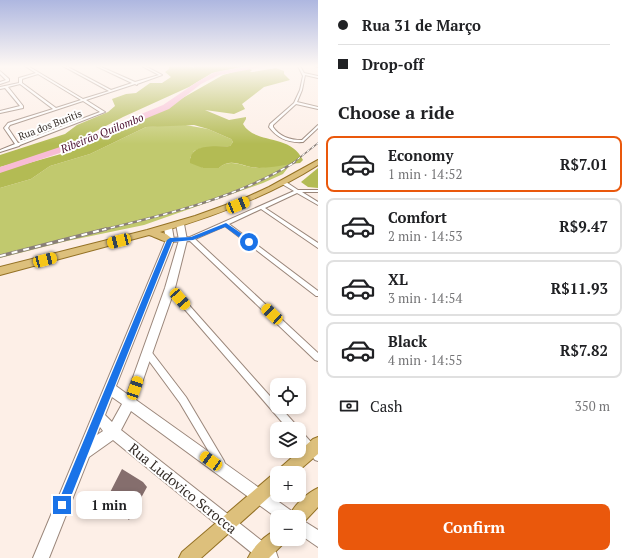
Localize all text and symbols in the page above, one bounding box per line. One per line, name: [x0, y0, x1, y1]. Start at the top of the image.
text: Rua 31 de Março: [362, 15, 481, 35]
text: Drop-off: [362, 54, 424, 74]
text: Choose a ride: [338, 100, 454, 124]
street label: Rua dos Buritis: [16, 107, 84, 143]
water label: Ribeirão Quilombo: [57, 110, 146, 156]
text: Economy: [388, 145, 453, 165]
icon: car: [340, 146, 376, 182]
text: R$7.01: [560, 154, 608, 174]
text: 1 min · 14:52: [388, 165, 462, 183]
car: [225, 195, 251, 215]
text: Comfort: [388, 207, 447, 227]
icon: car: [340, 208, 376, 244]
text: R$9.47: [559, 216, 608, 236]
text: 2 min · 14:53: [388, 227, 462, 245]
car: [106, 232, 132, 250]
route start: [240, 233, 258, 251]
car: [32, 251, 58, 269]
text: XL: [388, 269, 408, 289]
icon: car: [340, 270, 376, 306]
text: R$11.93: [551, 278, 608, 298]
car: [168, 286, 192, 312]
text: 3 min · 14:54: [388, 289, 462, 307]
car: [259, 301, 285, 327]
text: Black: [388, 331, 427, 351]
icon: car: [340, 332, 376, 368]
text: R$7.82: [560, 340, 608, 360]
text: 4 min · 14:55: [388, 351, 462, 369]
car: [125, 375, 145, 401]
map controls: [270, 378, 306, 546]
button: locate: [270, 378, 306, 414]
icon: cash: [338, 395, 360, 417]
text: Cash: [370, 396, 403, 416]
text: 350 m: [575, 397, 610, 415]
button: layers: [270, 422, 306, 458]
street label: Rua Ludovico Scrocca: [125, 438, 241, 538]
car: [198, 449, 224, 473]
button: +: [270, 466, 306, 502]
callout: 1 min: [76, 491, 142, 519]
route end: [53, 496, 71, 514]
text: 1 min: [91, 496, 127, 514]
button: Confirm: [338, 504, 610, 550]
button: −: [270, 510, 306, 546]

